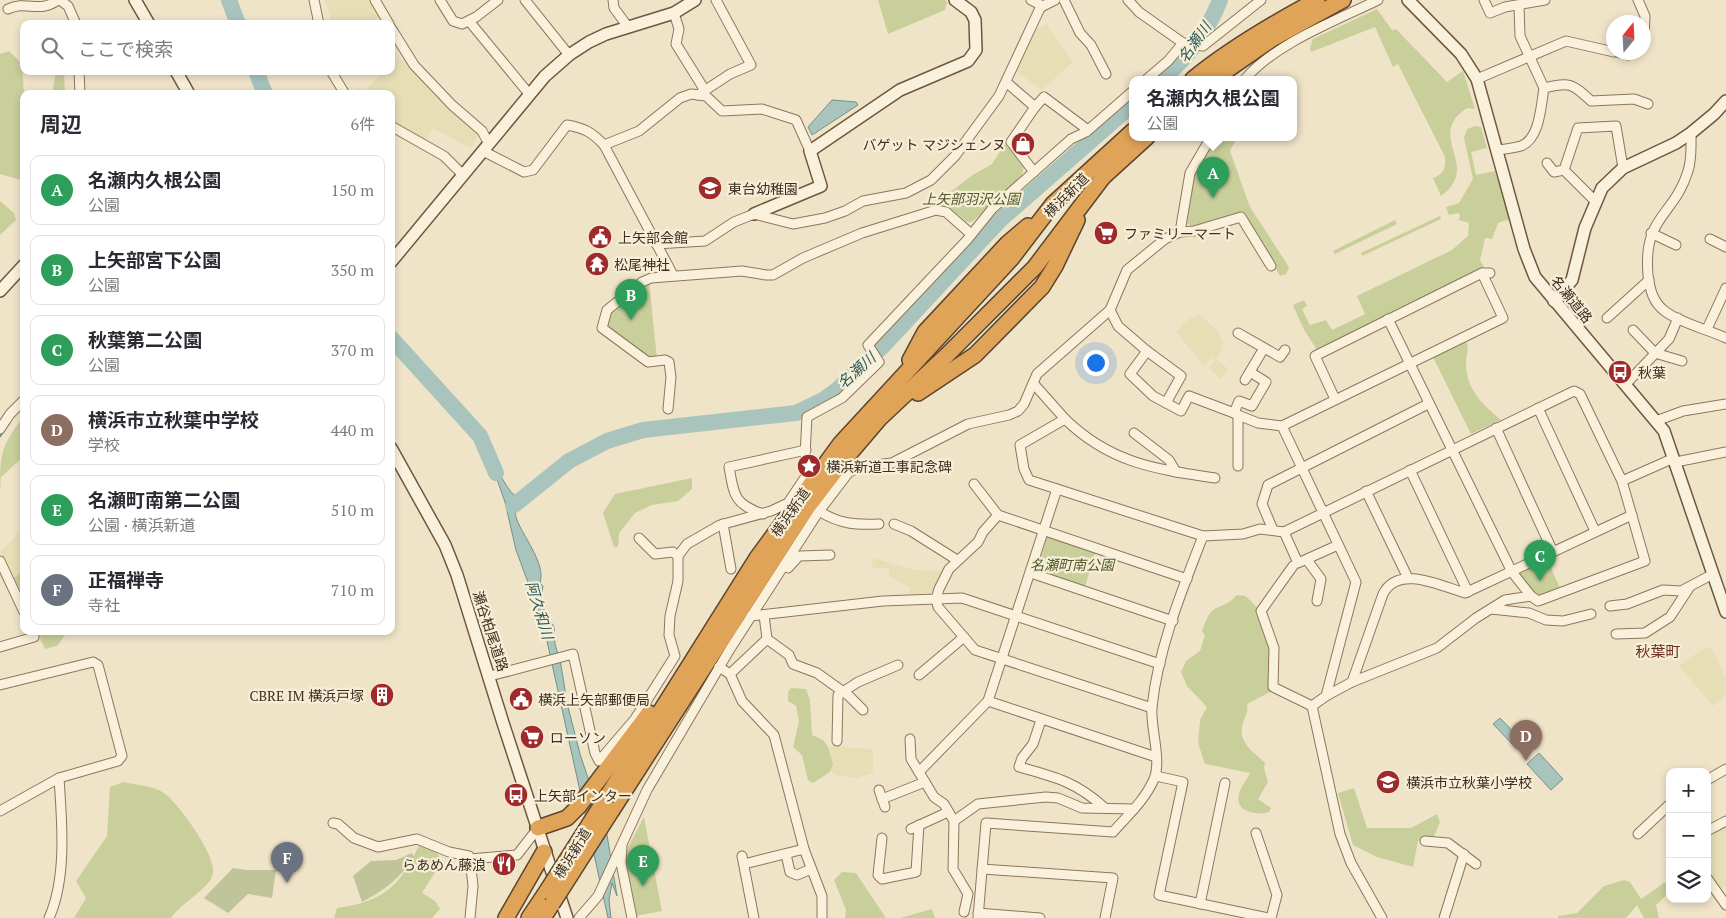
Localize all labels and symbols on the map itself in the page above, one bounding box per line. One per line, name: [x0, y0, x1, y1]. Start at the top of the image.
north arrow: [1606, 15, 1651, 60]
water label: 名瀬川: [1173, 16, 1216, 66]
shop icon: バゲット マジシェンヌ: [1010, 131, 1036, 157]
place label: バゲット マジシェンヌ: [863, 135, 1006, 154]
pin: A: [1197, 157, 1229, 198]
street label: 横浜新道: [1039, 168, 1093, 222]
school or university icon: 東台幼稚園: [697, 175, 723, 201]
place label: 東台幼稚園: [728, 179, 798, 198]
park label: 上矢部羽沢公園: [922, 189, 1022, 208]
supermarket icon: ファミリーマート: [1093, 220, 1119, 246]
public building icon: 上矢部会館: [587, 224, 613, 250]
place label: ファミリーマート: [1124, 224, 1236, 243]
place label: 上矢部会館: [618, 228, 688, 247]
temple icon: 松尾神社: [584, 251, 610, 277]
place label: 松尾神社: [614, 255, 670, 274]
street label: 名瀬道路: [1547, 271, 1597, 327]
pin: B: [615, 279, 647, 320]
water label: 名瀬川: [833, 346, 881, 392]
your location: [1083, 350, 1109, 376]
bus stop icon: 秋葉: [1607, 359, 1633, 385]
place label: 秋葉: [1638, 363, 1666, 382]
place icon: 横浜新道工事記念碑: [796, 453, 822, 479]
place label: 横浜新道工事記念碑: [826, 457, 952, 476]
street label: 横浜新道: [766, 484, 814, 540]
pin: C: [1524, 540, 1556, 581]
park label: 名瀬町南公園: [1030, 555, 1116, 574]
water label: 阿久和川: [522, 578, 559, 644]
street label: 瀬谷柏尾道路: [469, 588, 513, 674]
district label: 秋葉町: [1635, 641, 1681, 661]
building icon: CBRE IM 横浜戸塚: [369, 682, 395, 708]
place label: CBRE IM 横浜戸塚: [249, 686, 364, 705]
public building icon: 横浜上矢部郵便局: [508, 686, 534, 712]
place label: 横浜上矢部郵便局: [538, 690, 650, 709]
pin: D: [1510, 720, 1542, 761]
supermarket icon: ローソン: [519, 724, 545, 750]
place label: ローソン: [550, 728, 606, 747]
school or university icon: 横浜市立秋葉小学校: [1375, 769, 1401, 795]
place label: 横浜市立秋葉小学校: [1406, 773, 1532, 792]
bus stop icon: 上矢部インター: [503, 782, 529, 808]
place label: 上矢部インター: [534, 786, 632, 805]
street label: 横浜新道: [549, 824, 595, 882]
pin: F: [271, 842, 303, 883]
pin: E: [627, 845, 659, 886]
restaurant icon: らあめん藤浪: [491, 851, 517, 877]
place label: らあめん藤浪: [402, 855, 486, 874]

